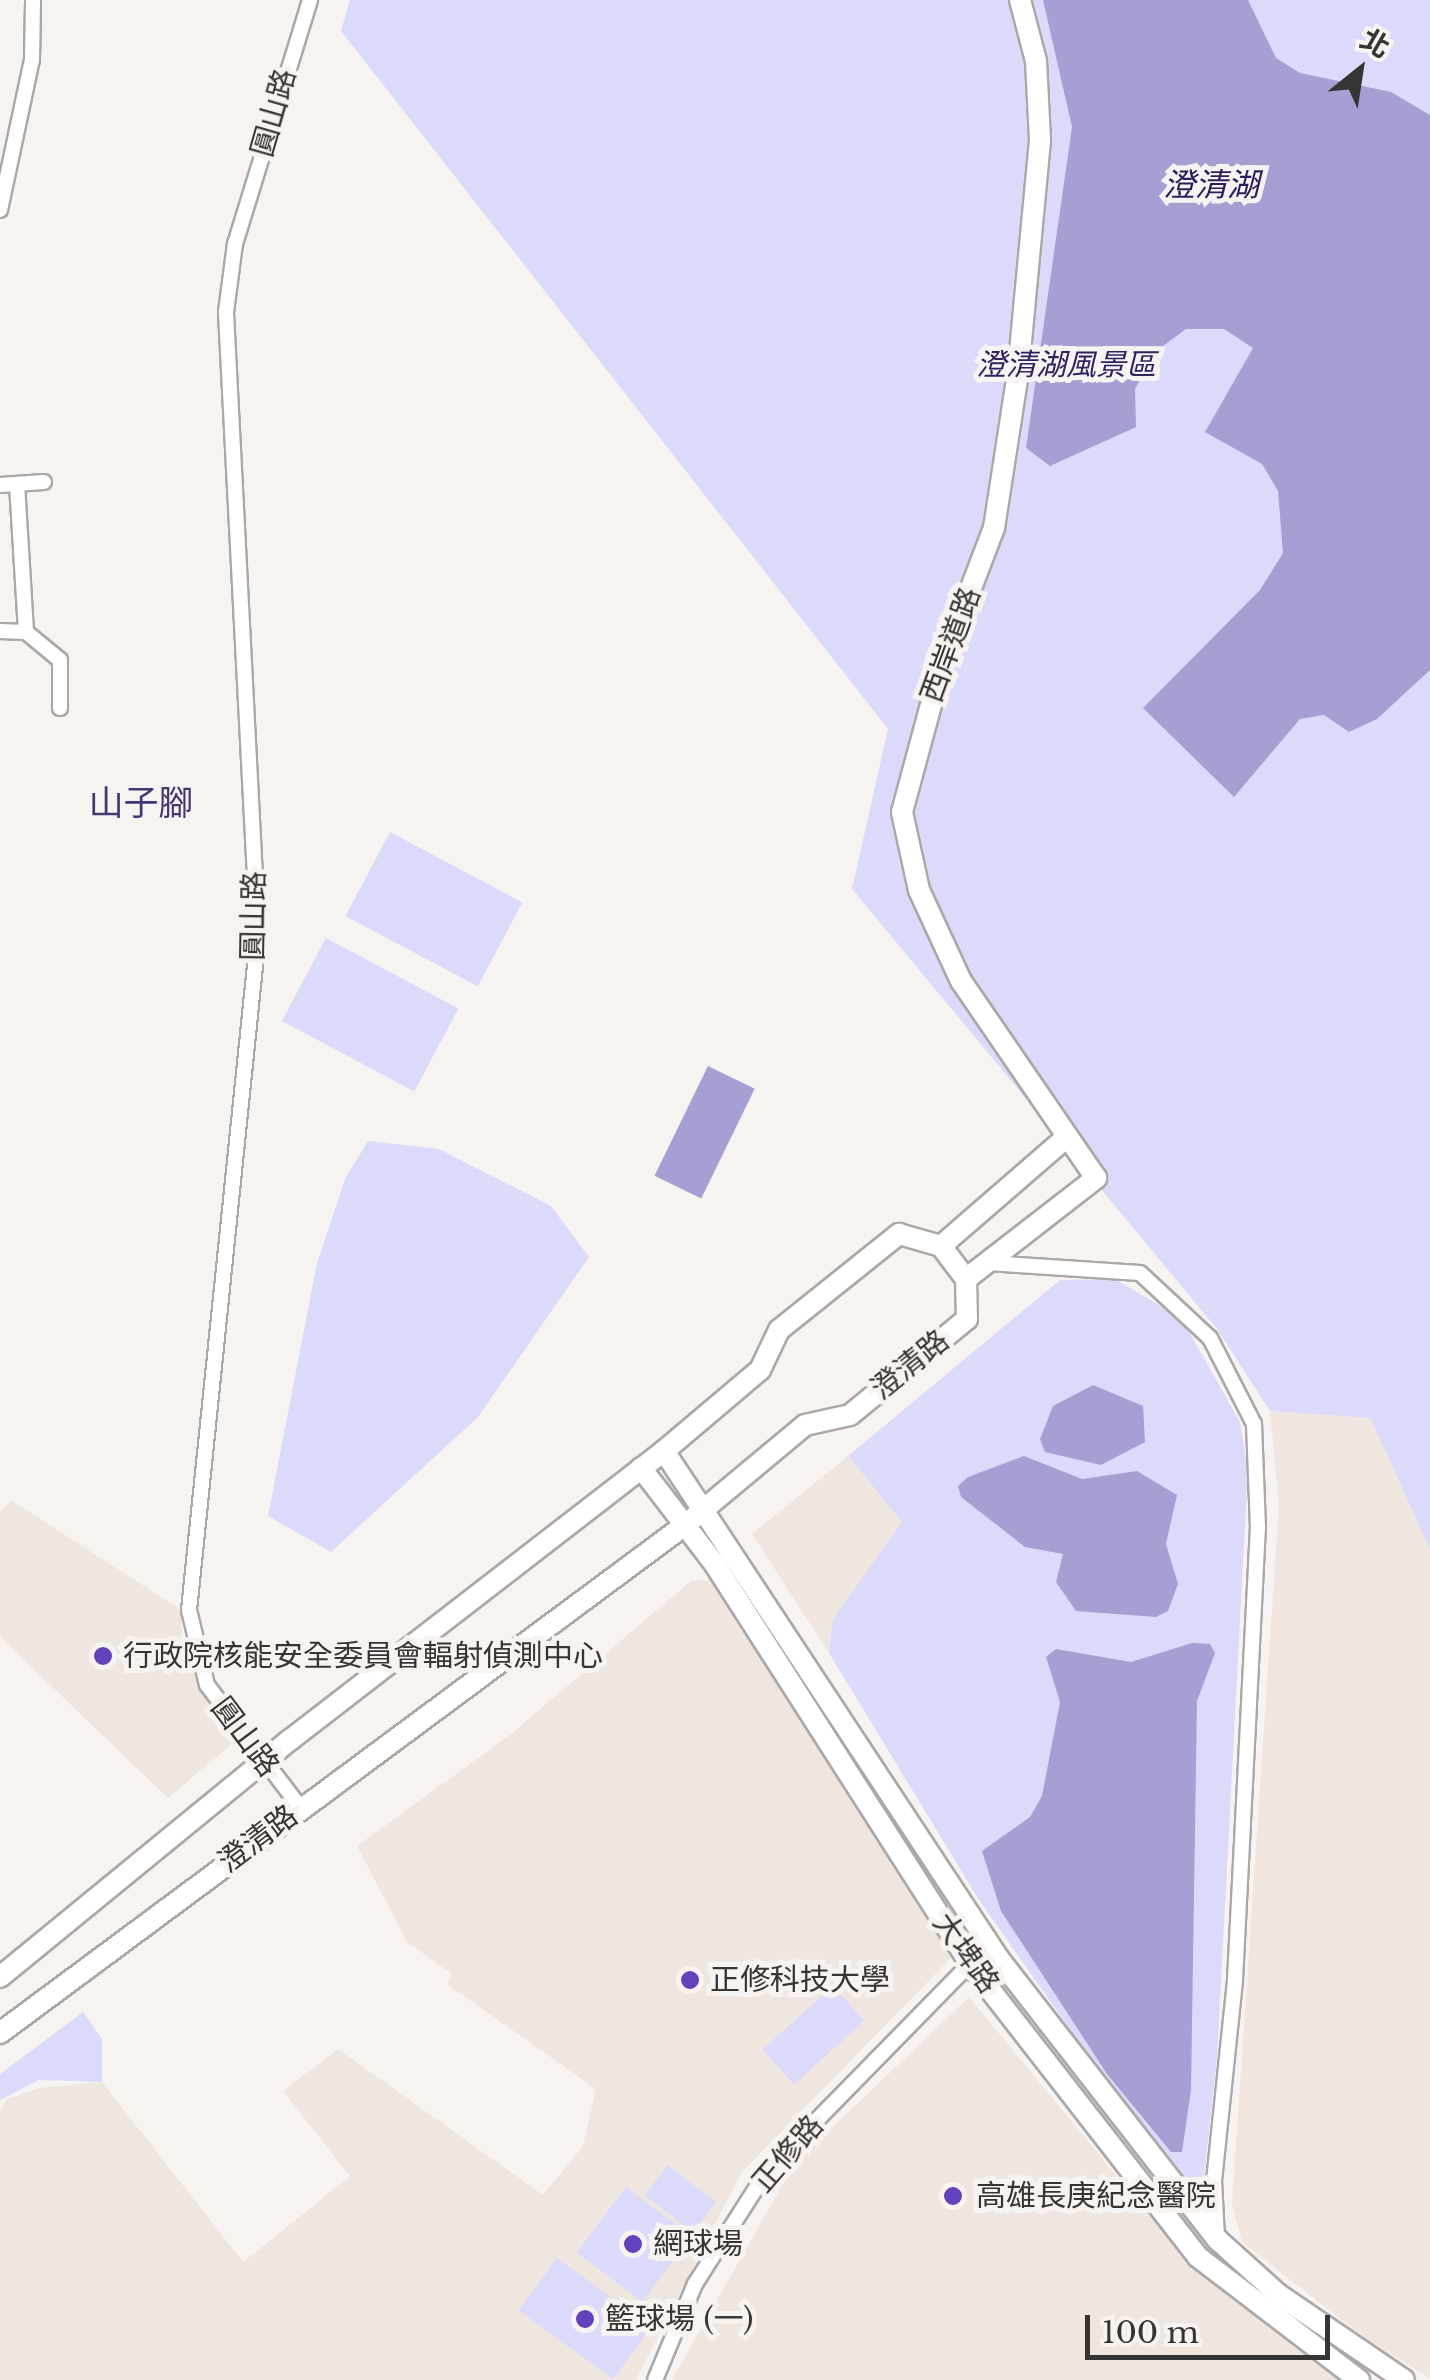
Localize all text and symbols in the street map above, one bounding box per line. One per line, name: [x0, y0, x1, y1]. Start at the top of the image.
north arrow: [1310, 20, 1410, 120]
text: 北: [1354, 21, 1396, 66]
street label: 圓山路: [244, 65, 304, 161]
water label: 澄清湖: [1163, 166, 1259, 204]
park label: 澄清湖風景區: [976, 347, 1156, 383]
street label: 西岸道路: [914, 582, 988, 708]
district label: 山子腳: [89, 782, 193, 824]
street label: 圓山路: [235, 871, 273, 961]
street label: 澄清路: [864, 1323, 956, 1407]
place label: 行政院核能安全委員會輻射偵測中心: [123, 1638, 603, 1674]
marker: 行政院核能安全委員會輻射偵測中心: [92, 1645, 114, 1667]
street label: 圓山路: [204, 1690, 286, 1784]
street label: 澄清路: [211, 1798, 305, 1880]
street label: 大埤路: [925, 1906, 1007, 2000]
place label: 正修科技大學: [710, 1962, 890, 1998]
marker: 正修科技大學: [679, 1969, 701, 1991]
street label: 正修路: [745, 2108, 831, 2200]
place label: 高雄長庚紀念醫院: [976, 2178, 1216, 2214]
marker: 高雄長庚紀念醫院: [940, 2183, 966, 2209]
place label: 網球場: [653, 2226, 743, 2262]
marker: 網球場: [622, 2233, 644, 2255]
scale bar: [1090, 2295, 1335, 2357]
place label: 籃球場 (一): [605, 2301, 754, 2337]
marker: 籃球場 (一): [574, 2308, 596, 2330]
text: 100 m: [1102, 2314, 1199, 2351]

